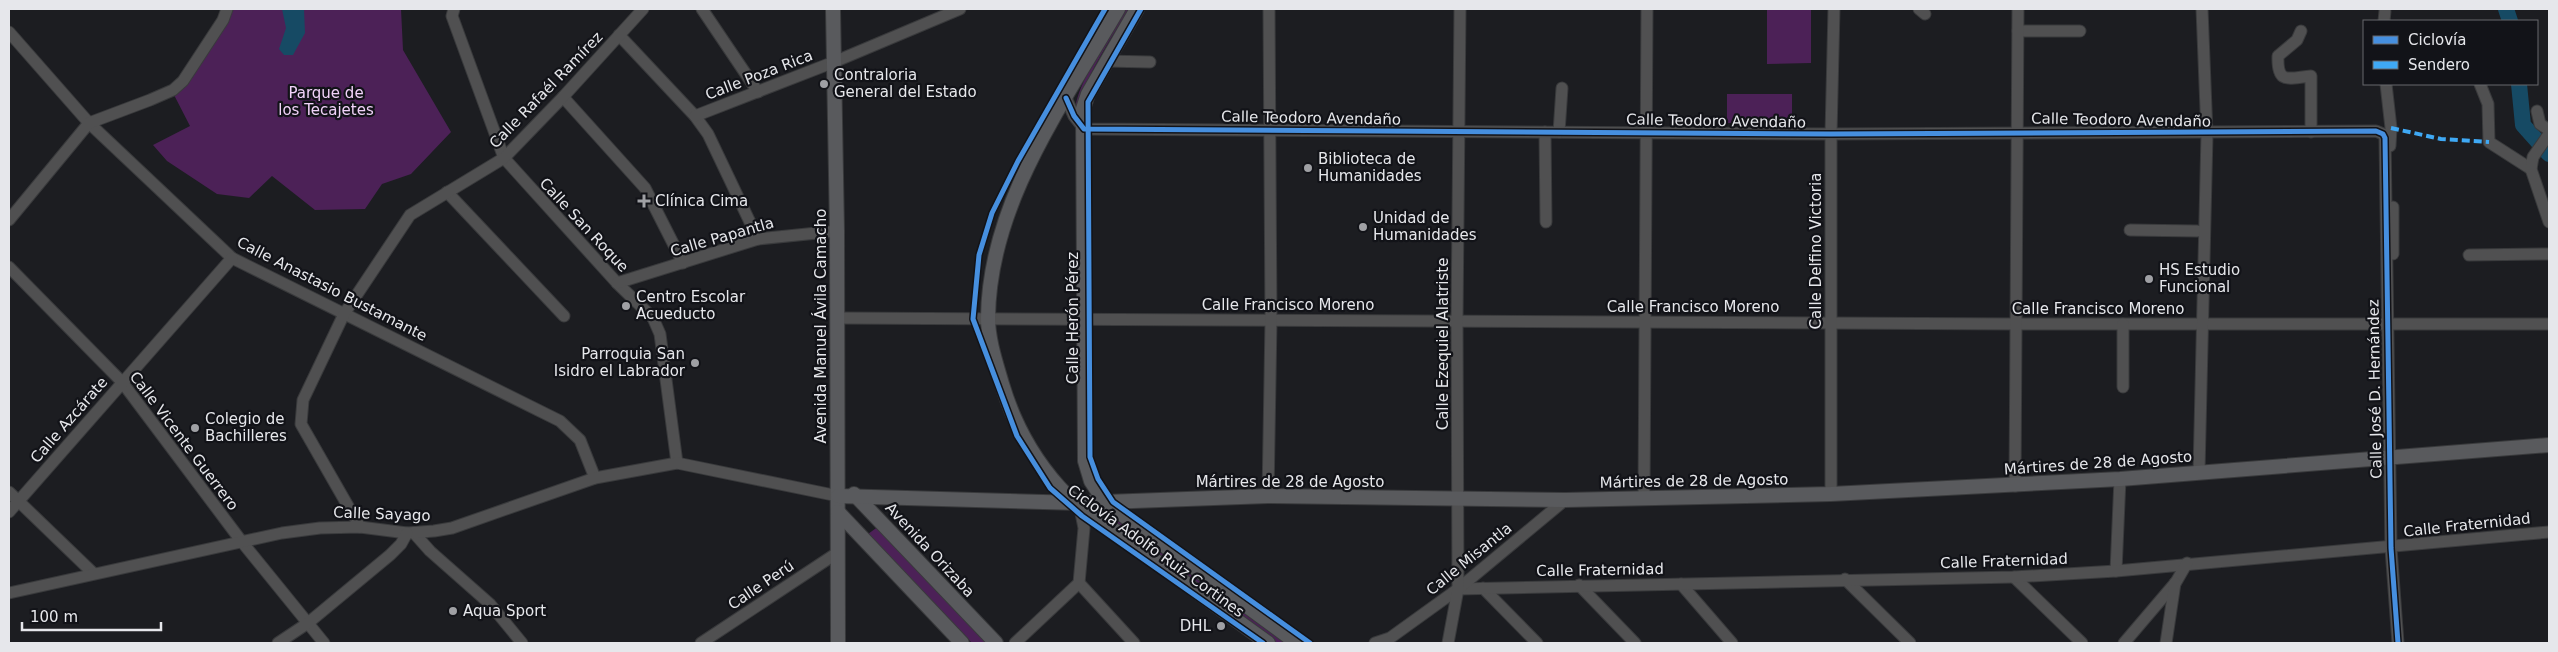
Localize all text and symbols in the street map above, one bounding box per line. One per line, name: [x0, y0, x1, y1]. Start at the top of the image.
legend: [2363, 20, 2538, 85]
street label: Calle Rafaél Ramírez: [486, 28, 606, 152]
text: Ciclovía: [2408, 31, 2466, 49]
street label: Calle Poza Rica: [703, 46, 815, 104]
text: Sendero: [2408, 56, 2470, 74]
place label: Contraloria General del Estado: [834, 66, 977, 101]
marker: Contraloria General del Estado: [818, 78, 830, 90]
park label: Parque de los Tecajetes: [278, 84, 374, 119]
street label: Calle Teodoro Avendaño: [1221, 107, 1401, 129]
street label: Calle Teodoro Avendaño: [2031, 109, 2211, 131]
street label: Calle Teodoro Avendaño: [1626, 110, 1806, 132]
place label: Biblioteca de Humanidades: [1318, 150, 1422, 185]
marker: Biblioteca de Humanidades: [1302, 162, 1314, 174]
street label: Calle Delfino Victoria: [1807, 173, 1825, 329]
street label: Calle San Roque: [536, 174, 632, 276]
place label: Clínica Cima: [655, 192, 748, 210]
marker: Clínica Cima: [637, 194, 651, 208]
street label: Avenida Manuel Ávila Camacho: [811, 209, 830, 443]
place label: Unidad de Humanidades: [1373, 209, 1477, 244]
street label: Calle Papantla: [668, 214, 776, 260]
marker: Unidad de Humanidades: [1357, 221, 1369, 233]
street label: Calle Anastasio Bustamante: [234, 233, 430, 345]
street label: Calle Herón Pérez: [1064, 252, 1082, 384]
street label: Calle Ezequiel Alatriste: [1434, 258, 1452, 430]
place label: HS Estudio Funcional: [2159, 261, 2240, 296]
marker: HS Estudio Funcional: [2143, 273, 2155, 285]
place label: Centro Escolar Acueducto: [636, 288, 746, 323]
street label: Calle Francisco Moreno: [1202, 296, 1374, 314]
street label: Calle Francisco Moreno: [1607, 298, 1779, 316]
street label: Calle José D. Hernández: [2364, 299, 2386, 479]
marker: Centro Escolar Acueducto: [620, 300, 632, 312]
street label: Calle Francisco Moreno: [2012, 300, 2184, 318]
place label: Parroquia San Isidro el Labrador: [554, 345, 686, 380]
marker: Parroquia San Isidro el Labrador: [689, 357, 701, 369]
street label: Calle Vicente Guerrero: [126, 368, 242, 514]
street label: Calle Azcárate: [27, 373, 111, 467]
place label: Colegio de Bachilleres: [205, 410, 287, 445]
marker: Colegio de Bachilleres: [189, 422, 201, 434]
street label: Mártires de 28 de Agosto: [2003, 447, 2193, 479]
street label: Mártires de 28 de Agosto: [1599, 470, 1789, 492]
street label: Mártires de 28 de Agosto: [1196, 473, 1384, 491]
street label: Ciclovía Adolfo Ruiz Cortines: [1064, 481, 1248, 621]
street label: Avenida Orizaba: [882, 499, 978, 601]
street label: Calle Sayago: [333, 503, 431, 525]
street label: Calle Fraternidad: [2402, 509, 2532, 541]
street label: Calle Misantla: [1423, 519, 1515, 599]
street label: Calle Fraternidad: [1940, 550, 2068, 572]
street label: Calle Perú: [725, 556, 797, 614]
street label: Calle Fraternidad: [1536, 560, 1664, 580]
scale bar: [22, 600, 161, 632]
place label: Aqua Sport: [463, 602, 546, 620]
marker: Aqua Sport: [447, 605, 459, 617]
text: 100 m: [30, 608, 78, 626]
place label: DHL: [1180, 617, 1212, 635]
marker: DHL: [1215, 620, 1227, 632]

